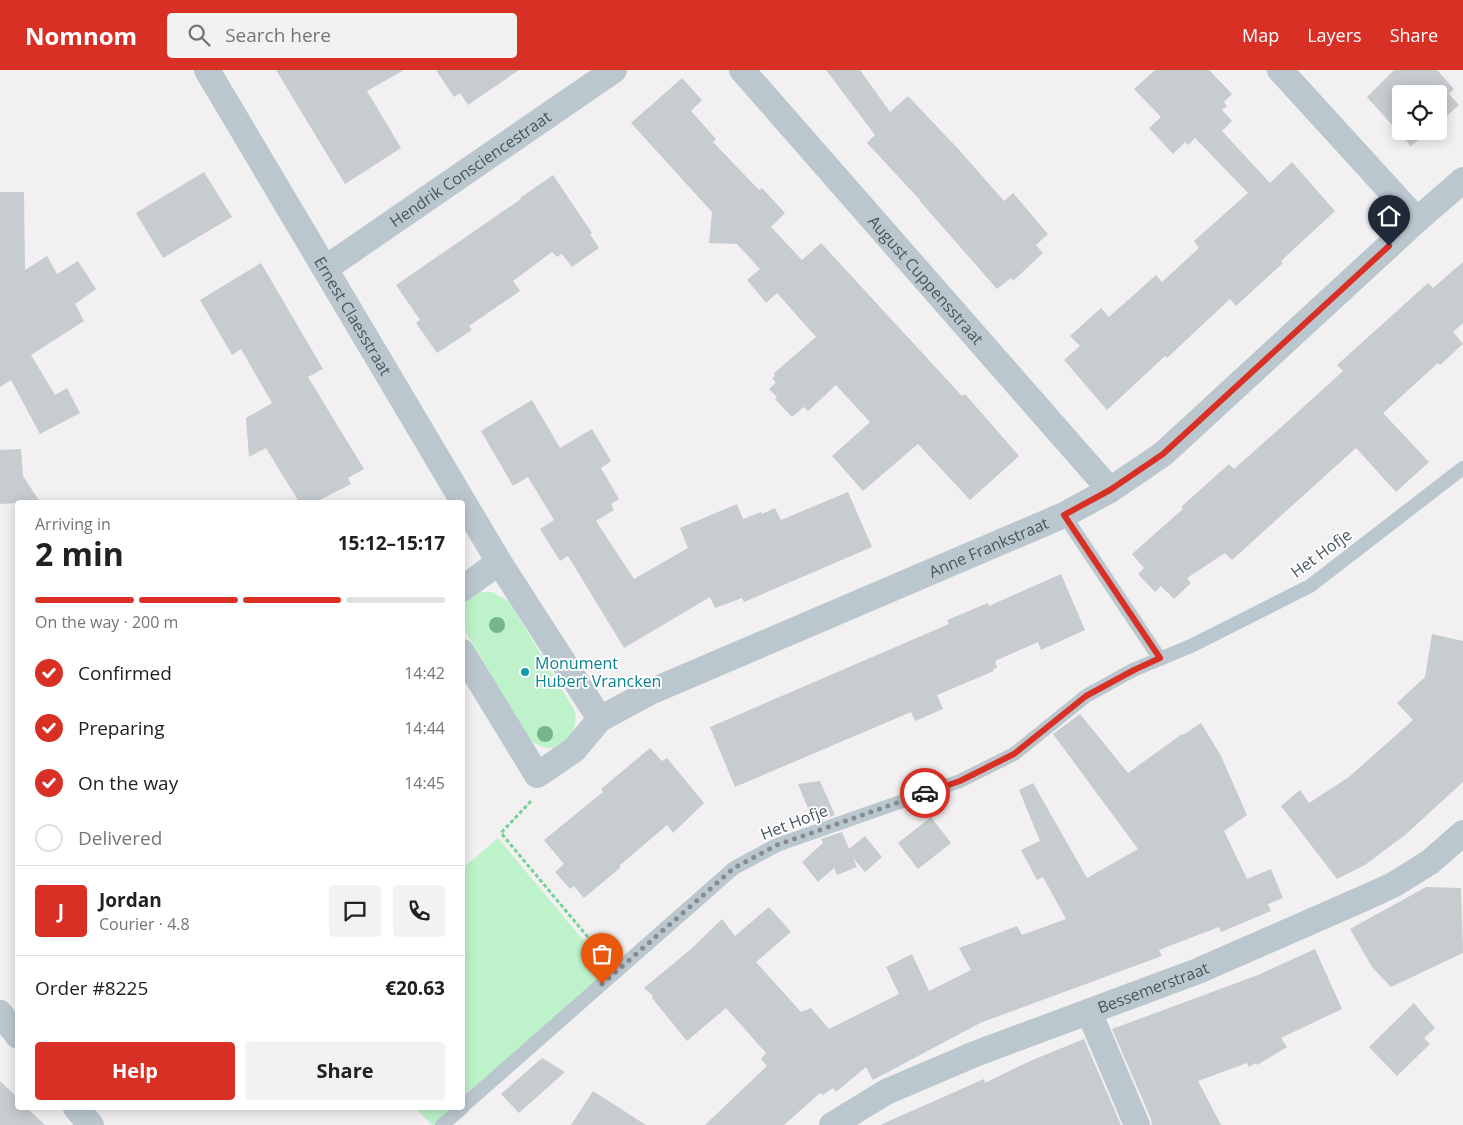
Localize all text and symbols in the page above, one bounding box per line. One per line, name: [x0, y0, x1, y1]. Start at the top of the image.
search box: [167, 13, 517, 58]
text: Nomnom: [25, 19, 137, 52]
icon: search: [185, 21, 213, 49]
text: Search here: [225, 22, 331, 48]
text: Map: [1242, 23, 1279, 47]
text: Layers: [1307, 23, 1362, 47]
text: Share: [1390, 23, 1438, 47]
map controls: [1392, 85, 1447, 140]
button: locate: [1392, 85, 1447, 140]
street label: Hendrik Consciencestraat: [385, 105, 555, 232]
pin: [1368, 195, 1410, 246]
icon: home: [1375, 202, 1403, 230]
street label: August Cuppensstraat: [863, 210, 989, 349]
street label: Ernest Claesstraat: [309, 252, 397, 380]
street label: Anne Frankstraat: [925, 512, 1052, 583]
text: Arriving in: [35, 513, 111, 535]
street label: Het Hofje: [1286, 523, 1356, 583]
text: 15:12–15:17: [338, 530, 445, 556]
text: 2 min: [35, 532, 124, 575]
text: On the way · 200 m: [35, 611, 178, 633]
place label: Monument Hubert Vrancken: [535, 652, 661, 692]
icon: check: [35, 659, 63, 687]
text: Confirmed: [78, 660, 172, 686]
text: 14:42: [404, 662, 445, 684]
marker: Monument Hubert Vrancken: [519, 666, 531, 678]
icon: check: [35, 714, 63, 742]
text: Preparing: [78, 715, 165, 741]
text: 14:44: [404, 717, 445, 739]
courier: [900, 768, 950, 818]
icon: check: [35, 769, 63, 797]
text: On the way: [78, 770, 178, 796]
text: 14:45: [404, 772, 445, 794]
icon: car: [911, 779, 939, 807]
street label: Het Hofje: [757, 799, 831, 845]
text: Delivered: [78, 825, 162, 851]
button: chat: [329, 885, 381, 937]
button: phone: [393, 885, 445, 937]
text: Jordan: [99, 887, 162, 913]
text: J: [58, 898, 64, 924]
text: Courier · 4.8: [99, 913, 190, 935]
pin: [581, 933, 623, 984]
icon: bag: [588, 940, 616, 968]
street label: Bessemerstraat: [1094, 957, 1212, 1019]
text: Order #8225: [35, 975, 148, 1001]
text: €20.63: [385, 975, 445, 1001]
button: Help: [35, 1042, 235, 1100]
button: Share: [245, 1042, 445, 1100]

